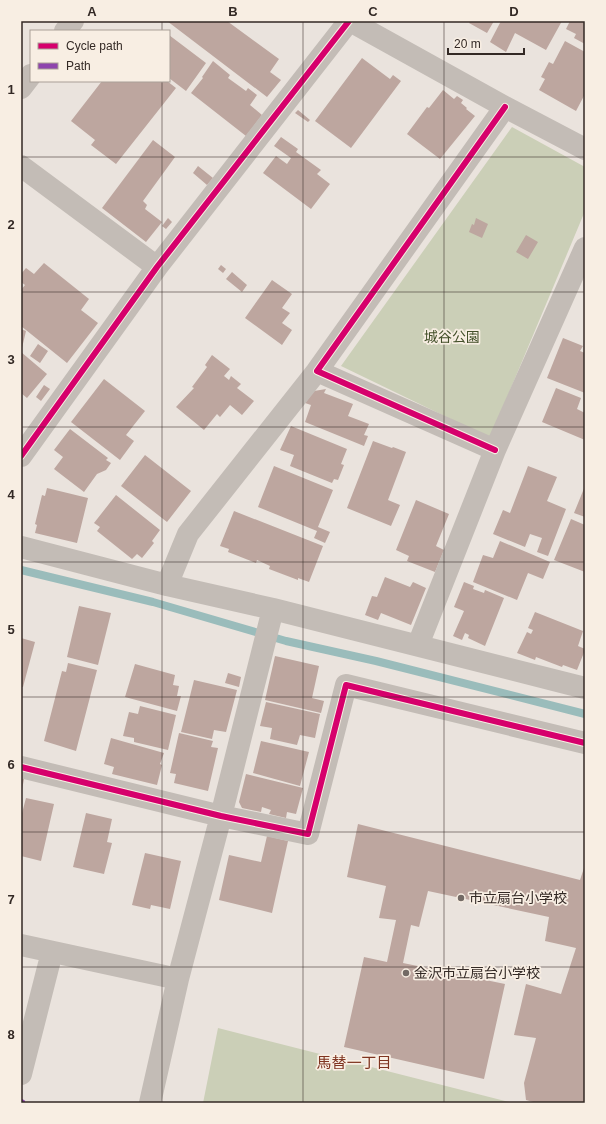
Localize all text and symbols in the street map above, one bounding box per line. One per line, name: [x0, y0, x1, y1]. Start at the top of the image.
text: A: [87, 4, 97, 19]
text: B: [228, 4, 238, 19]
text: C: [368, 4, 378, 19]
text: D: [509, 4, 519, 19]
legend: [30, 30, 170, 82]
scale bar: [448, 30, 524, 56]
text: 20 m: [454, 37, 481, 51]
text: Cycle path: [66, 39, 123, 53]
text: Path: [66, 59, 91, 73]
text: 1: [7, 82, 15, 97]
text: 2: [7, 217, 15, 232]
park label: 城谷公園: [424, 329, 480, 345]
text: 3: [7, 352, 15, 367]
text: 4: [7, 487, 15, 502]
text: 5: [7, 622, 15, 637]
text: 6: [7, 757, 15, 772]
place label: 市立扇台小学校: [469, 890, 567, 906]
text: 7: [7, 892, 15, 907]
marker: 市立扇台小学校: [456, 893, 466, 903]
place label: 金沢市立扇台小学校: [414, 965, 540, 981]
marker: 金沢市立扇台小学校: [401, 968, 411, 978]
text: 8: [7, 1027, 15, 1042]
district label: 馬替一丁目: [316, 1054, 392, 1071]

